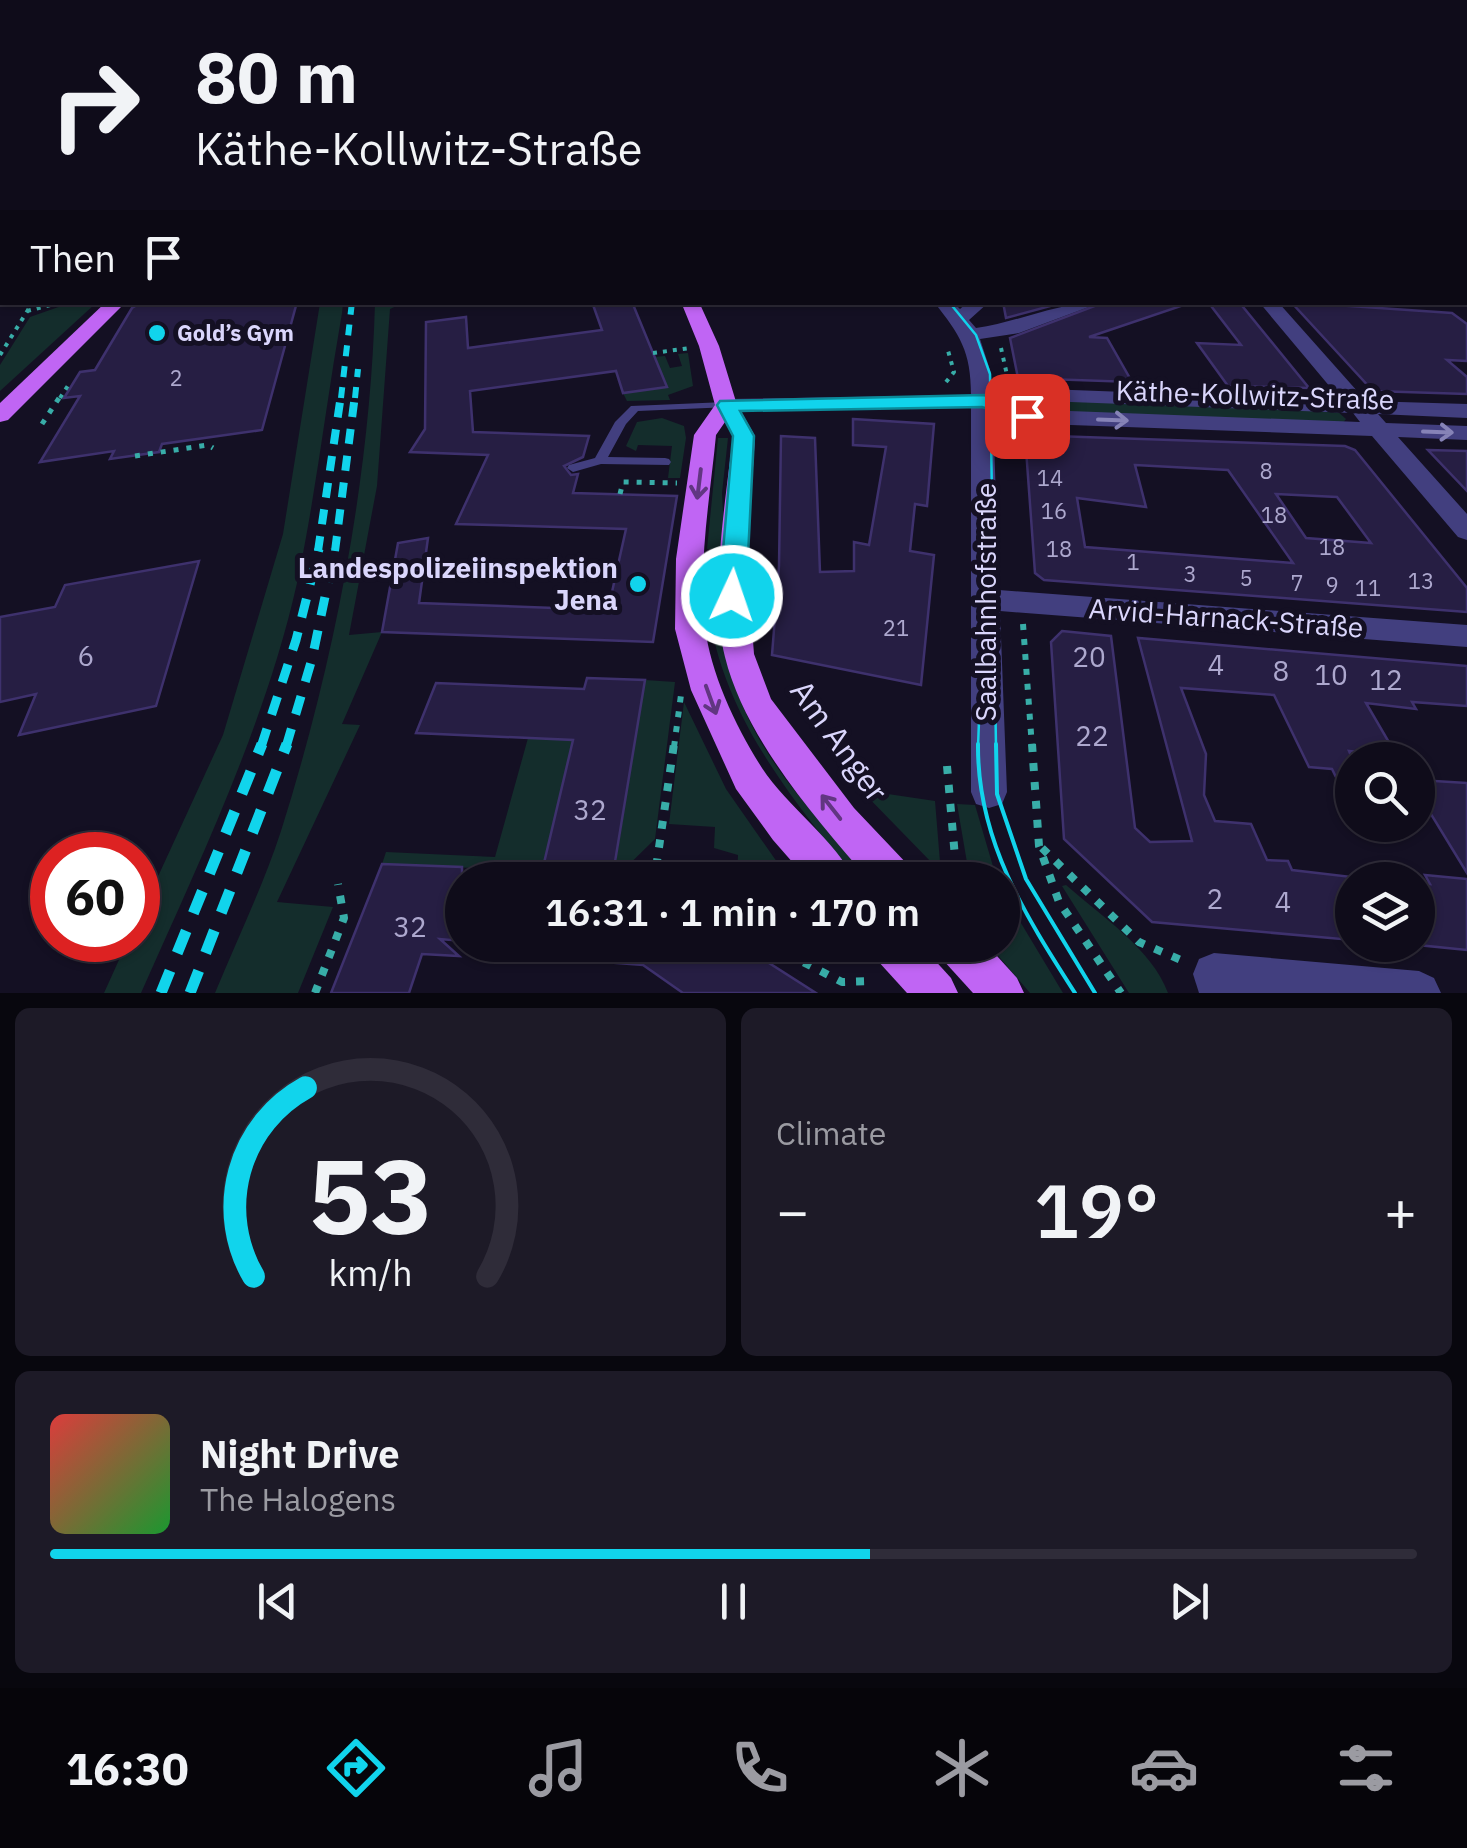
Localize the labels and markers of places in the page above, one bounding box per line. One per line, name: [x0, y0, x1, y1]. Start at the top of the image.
place label: Gold’s Gym: [177, 318, 294, 347]
marker: Gold’s Gym: [146, 322, 168, 344]
pin: [985, 374, 1070, 459]
place label: Landespolizeiinspektion Jena: [298, 549, 618, 618]
marker: Landespolizeiinspektion Jena: [627, 573, 649, 595]

